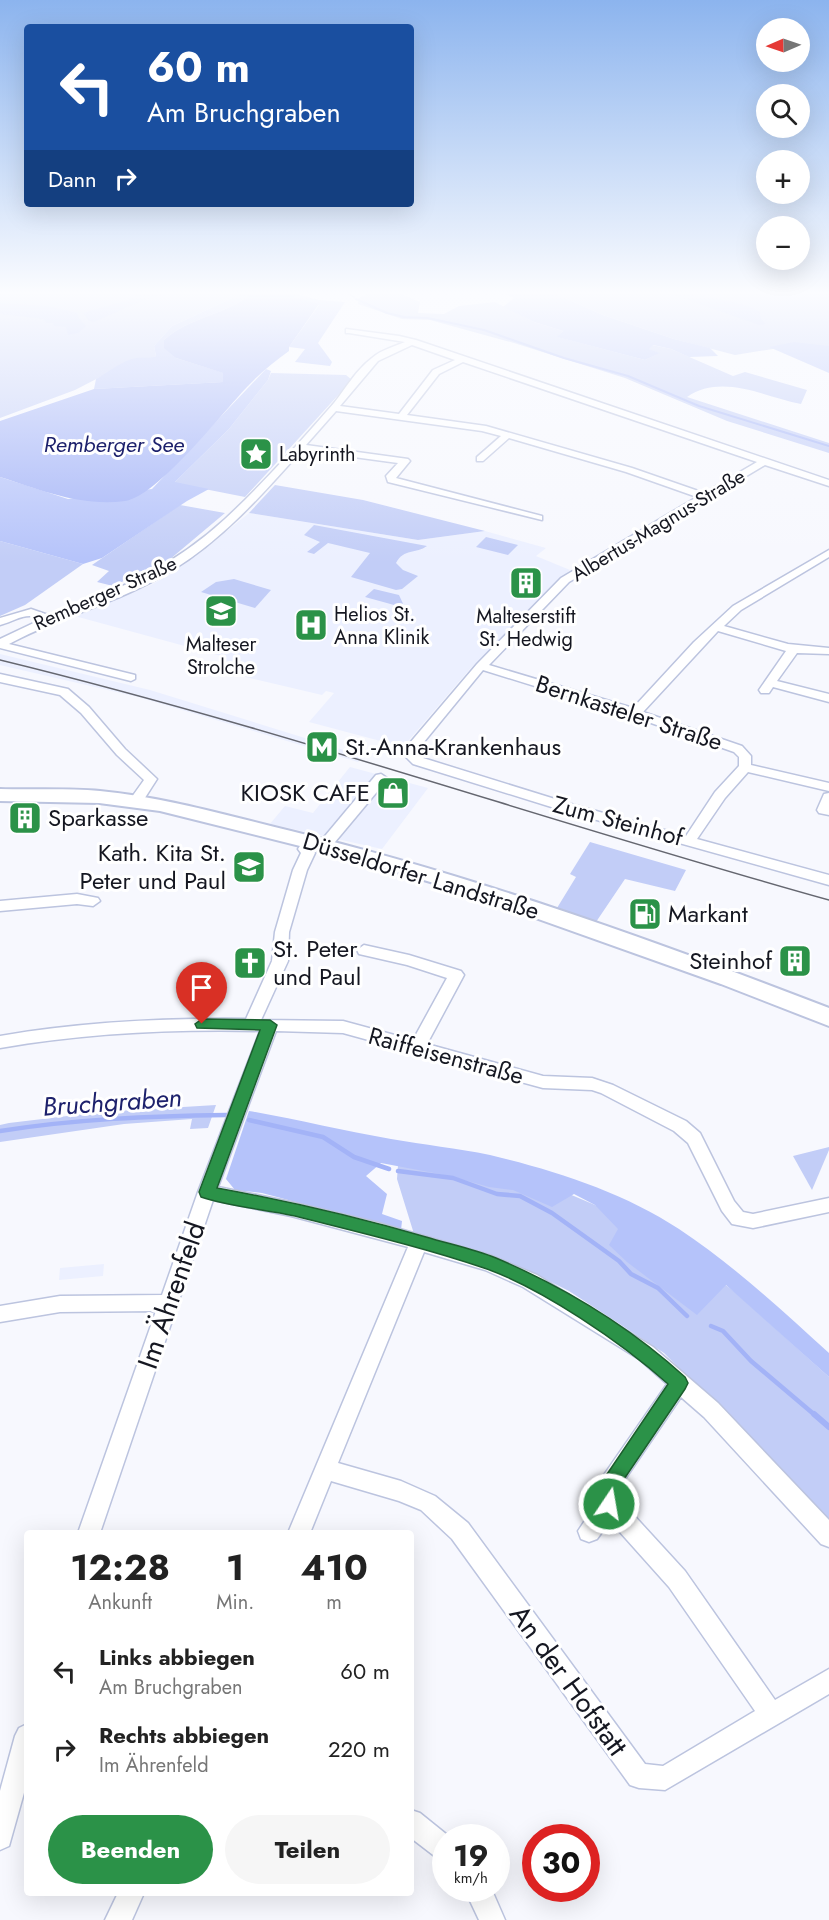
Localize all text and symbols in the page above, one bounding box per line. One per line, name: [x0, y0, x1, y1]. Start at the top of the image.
north arrow: [756, 18, 810, 72]
map controls: [756, 18, 810, 270]
text: 60 m: [147, 37, 250, 98]
icon: left: [48, 48, 126, 126]
button: search: [756, 84, 810, 138]
text: Am Bruchgraben: [147, 93, 341, 132]
button: +: [756, 150, 810, 204]
icon: right: [109, 162, 142, 195]
text: Dann: [48, 163, 97, 195]
button: −: [756, 216, 810, 270]
water label: Remberger See: [44, 428, 184, 460]
place icon: Labyrinth: [238, 436, 274, 472]
place label: Labyrinth: [279, 440, 355, 469]
street label: Albertus-Magnus-Straße: [566, 462, 751, 589]
street label: Remberger Straße: [29, 549, 181, 638]
building icon: Malteserstift St. Hedwig: [508, 565, 544, 601]
school or university icon: Malteser Strolche: [203, 593, 239, 629]
place label: Helios St. Anna Klinik: [334, 600, 430, 652]
place label: Malteserstift St. Hedwig: [476, 602, 576, 654]
hospital icon: Helios St. Anna Klinik: [293, 607, 329, 643]
place label: Malteser Strolche: [186, 630, 257, 682]
street label: Bernkasteler Straße: [531, 666, 727, 759]
metro station icon: St.-Anna-Krankenhaus: [304, 729, 340, 765]
place label: St.-Anna-Krankenhaus: [345, 729, 561, 764]
place label: KIOSK CAFE: [241, 775, 370, 810]
shop icon: KIOSK CAFE: [375, 775, 411, 811]
street label: Zum Steinhof: [549, 786, 688, 855]
building icon: Sparkasse: [7, 800, 43, 836]
place label: Sparkasse: [48, 800, 148, 835]
street label: Düsseldorfer Landstraße: [299, 823, 544, 928]
place label: Kath. Kita St. Peter und Paul: [79, 835, 226, 898]
school or university icon: Kath. Kita St. Peter und Paul: [231, 849, 267, 885]
fuel station icon: Markant: [627, 896, 663, 932]
place label: Markant: [668, 896, 748, 931]
place label: St. Peter und Paul: [273, 931, 361, 994]
place label: Steinhof: [689, 943, 773, 978]
building icon: Steinhof: [777, 943, 813, 979]
church icon: St. Peter und Paul: [232, 945, 268, 981]
pin: [176, 962, 227, 1024]
icon: arrive: [185, 971, 218, 1004]
street label: Raiffeisenstraße: [365, 1018, 528, 1093]
water label: Bruchgraben: [41, 1078, 183, 1126]
street label: Im Ährenfeld: [127, 1216, 216, 1374]
position arrow: [577, 1472, 641, 1536]
text: 12:28: [70, 1541, 170, 1593]
text: 1: [226, 1541, 244, 1593]
text: 410: [300, 1541, 368, 1593]
text: Ankunft: [88, 1588, 152, 1617]
text: Min.: [216, 1588, 254, 1617]
text: m: [326, 1588, 342, 1617]
street label: An der Hofstatt: [500, 1596, 638, 1765]
text: Links abbiegen: [99, 1641, 255, 1673]
icon: left: [48, 1655, 81, 1688]
text: 60 m: [340, 1655, 390, 1687]
text: Am Bruchgraben: [99, 1673, 242, 1702]
text: Rechts abbiegen: [99, 1719, 269, 1751]
icon: right: [48, 1733, 81, 1766]
text: 220 m: [328, 1733, 390, 1765]
text: Im Ährenfeld: [99, 1751, 209, 1780]
button: Beenden: [48, 1815, 213, 1884]
button: Teilen: [225, 1815, 390, 1884]
speed limit sign: 30: [522, 1824, 600, 1902]
text: 19: [453, 1834, 489, 1877]
text: km/h: [454, 1867, 488, 1889]

